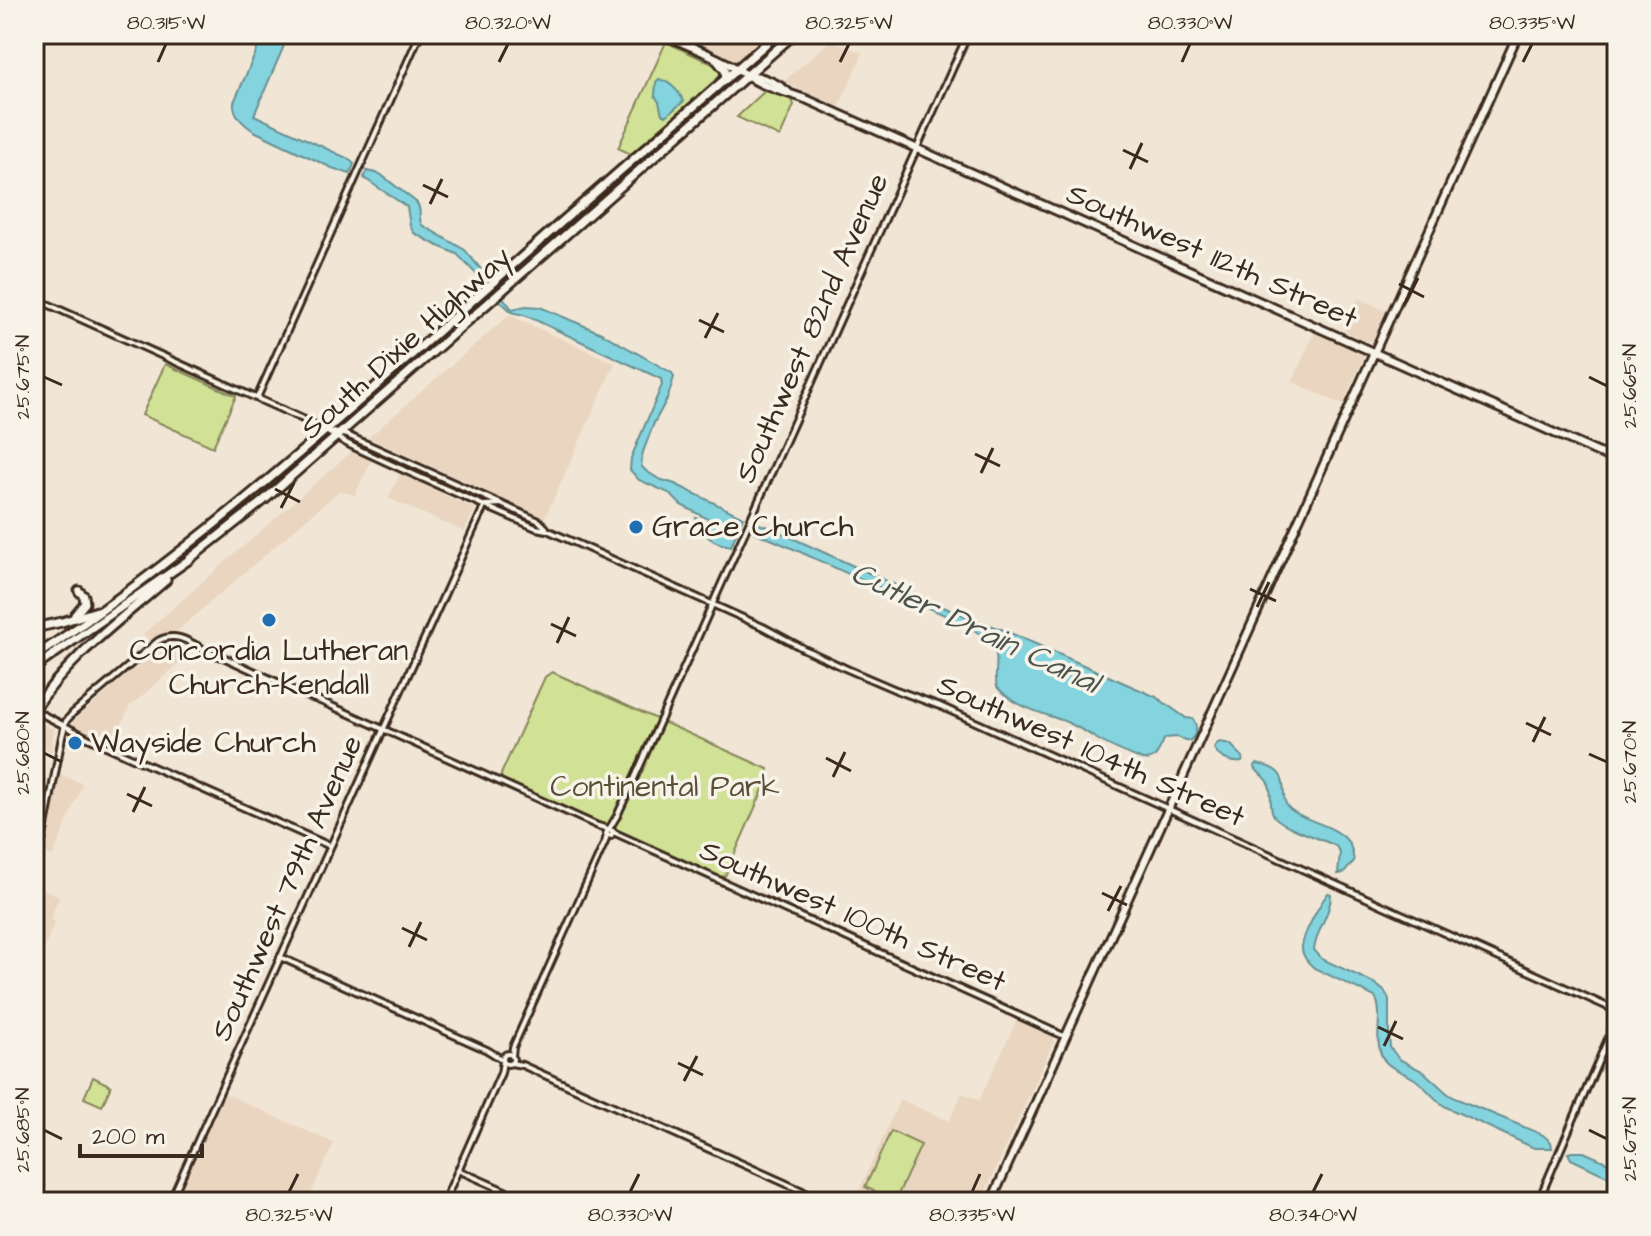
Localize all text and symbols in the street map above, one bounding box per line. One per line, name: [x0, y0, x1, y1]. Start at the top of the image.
text: 80.315°W: [127, 9, 205, 37]
text: 80.320°W: [465, 9, 551, 37]
text: 80.325°W: [805, 9, 893, 37]
text: 80.330°W: [1148, 9, 1232, 37]
text: 80.335°W: [1489, 9, 1575, 37]
street label: Southwest 82nd Avenue: [725, 167, 899, 489]
street label: Southwest 112th Street: [1060, 173, 1364, 339]
street label: South Dixie Highway: [292, 237, 521, 450]
text: 25.675°N: [9, 335, 37, 419]
text: 25.665°N: [1616, 344, 1644, 428]
place label: Grace Church: [652, 506, 854, 548]
marker: Grace Church: [627, 518, 645, 536]
water label: Cutler Drain Canal: [843, 551, 1110, 707]
marker: Concordia Lutheran Church-Kendall: [260, 611, 278, 629]
place label: Concordia Lutheran Church-Kendall: [130, 630, 408, 706]
street label: Southwest 104th Street: [930, 664, 1252, 838]
text: 25.680°N: [9, 711, 37, 795]
text: 25.670°N: [1616, 721, 1644, 803]
place label: Wayside Church: [91, 722, 316, 765]
street label: Southwest 79th Avenue: [201, 729, 373, 1047]
marker: Wayside Church: [66, 734, 84, 752]
park label: Continental Park: [550, 766, 780, 808]
street label: Southwest 100th Street: [693, 829, 1013, 1003]
text: 25.685°N: [9, 1087, 37, 1173]
text: 25.675°N: [1616, 1097, 1644, 1181]
scale bar: [80, 1108, 202, 1158]
text: 200 m: [92, 1120, 165, 1154]
text: 80.325°W: [245, 1201, 333, 1229]
text: 80.330°W: [588, 1201, 672, 1229]
text: 80.335°W: [929, 1201, 1015, 1229]
text: 80.340°W: [1269, 1201, 1357, 1229]

